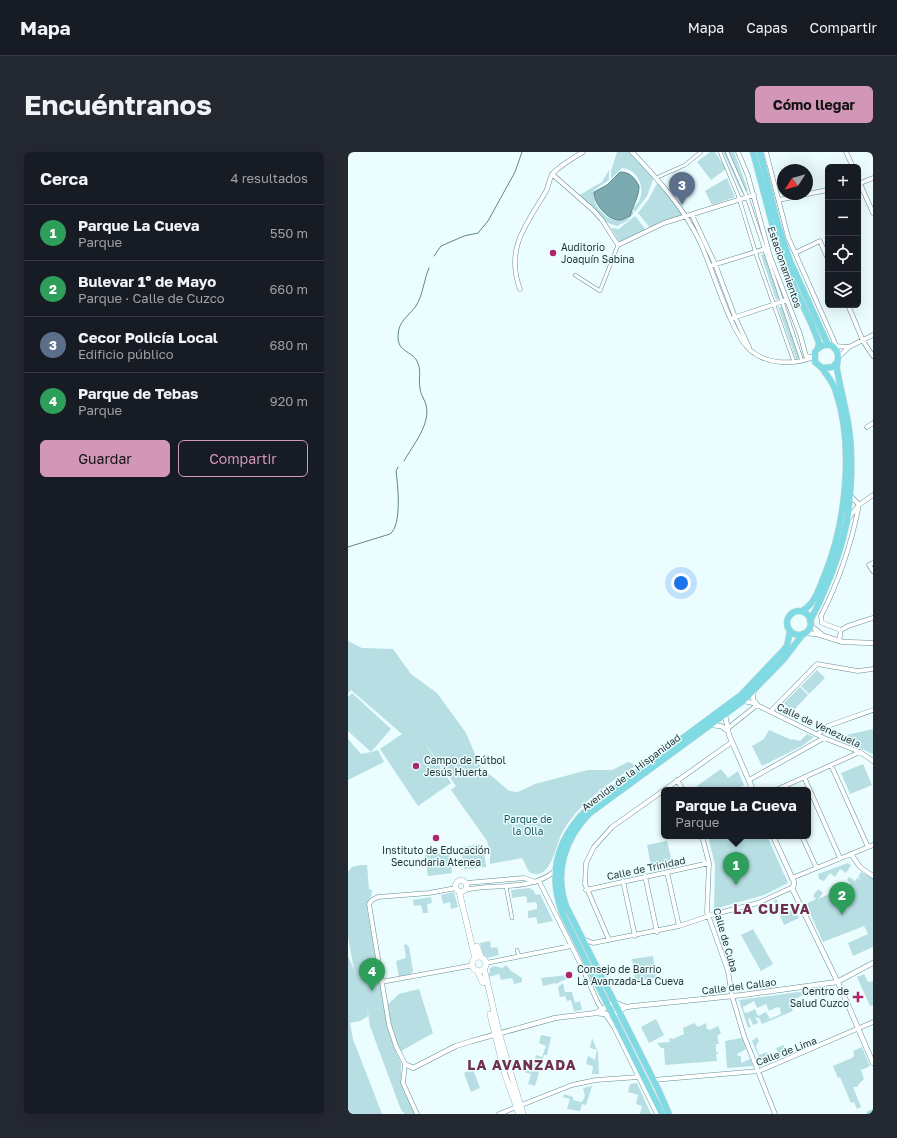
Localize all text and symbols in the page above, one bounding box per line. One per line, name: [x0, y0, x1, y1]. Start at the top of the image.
text: Mapa: [20, 16, 71, 39]
text: Mapa: [688, 19, 724, 36]
text: Capas: [746, 19, 788, 36]
text: Compartir: [810, 19, 877, 36]
button: Cómo llegar: [755, 86, 873, 123]
text: Encuéntranos: [24, 88, 212, 121]
north arrow: [777, 164, 813, 200]
map controls: [825, 164, 861, 308]
button: +: [825, 164, 861, 200]
text: Cerca: [40, 168, 88, 189]
text: 4 resultados: [230, 170, 308, 186]
pin: 3: [669, 172, 695, 205]
button: −: [825, 200, 861, 236]
text: Parque La Cueva: [78, 216, 199, 234]
text: 1: [50, 225, 56, 241]
text: 550 m: [270, 225, 308, 241]
street label: Estacionamientos: [765, 225, 805, 309]
text: Parque: [78, 234, 122, 250]
button: locate: [825, 236, 861, 272]
place label: Auditorio Joaquín Sabina: [561, 241, 634, 265]
marker: Auditorio Joaquín Sabina: [548, 248, 558, 258]
text: Bulevar 1º de Mayo: [78, 272, 216, 290]
button: layers: [825, 272, 861, 308]
text: 2: [49, 281, 57, 297]
text: 660 m: [269, 281, 308, 297]
text: Parque · Calle de Cuzco: [78, 290, 225, 306]
text: Cecor Policía Local: [78, 328, 218, 346]
text: 3: [49, 337, 57, 353]
text: 680 m: [269, 337, 308, 353]
text: Edificio público: [78, 346, 174, 362]
text: Parque de Tebas: [78, 384, 198, 402]
text: 4: [49, 393, 57, 409]
text: 920 m: [270, 393, 308, 409]
text: Parque: [78, 402, 122, 418]
button: Guardar: [40, 440, 170, 477]
button: Compartir: [178, 440, 308, 477]
your location: [671, 573, 691, 593]
street label: Calle de Venezuela: [775, 700, 863, 750]
street label: Avenida de la Hispanidad: [579, 731, 683, 813]
place label: Campo de Fútbol Jesús Huerta: [424, 754, 506, 778]
marker: Campo de Fútbol Jesús Huerta: [411, 761, 421, 771]
popup: [661, 787, 811, 839]
text: Parque La Cueva: [675, 796, 797, 814]
park label: Parque de la Olla: [504, 813, 552, 837]
text: Parque: [675, 814, 719, 830]
marker: Instituto de Educación Secundaria Atenea: [431, 833, 441, 843]
place label: Instituto de Educación Secundaria Atenea: [382, 844, 490, 868]
pin: 1: [723, 852, 749, 885]
street label: Calle de Trinidad: [606, 854, 686, 882]
pin: 2: [829, 882, 855, 915]
district label: LA CUEVA: [733, 900, 811, 917]
street label: Calle de Cuba: [711, 907, 741, 973]
pin: 4: [359, 958, 385, 991]
place label: Consejo de Barrio La Avanzada-La Cueva: [577, 963, 684, 987]
marker: Consejo de Barrio La Avanzada-La Cueva: [564, 970, 574, 980]
street label: Calle del Callao: [701, 975, 777, 997]
place label: Centro de Salud Cuzco: [790, 985, 849, 1009]
marker: Centro de Salud Cuzco: [852, 991, 864, 1003]
street label: Calle de Lima: [754, 1034, 818, 1068]
district label: LA AVANZADA: [467, 1056, 577, 1073]

